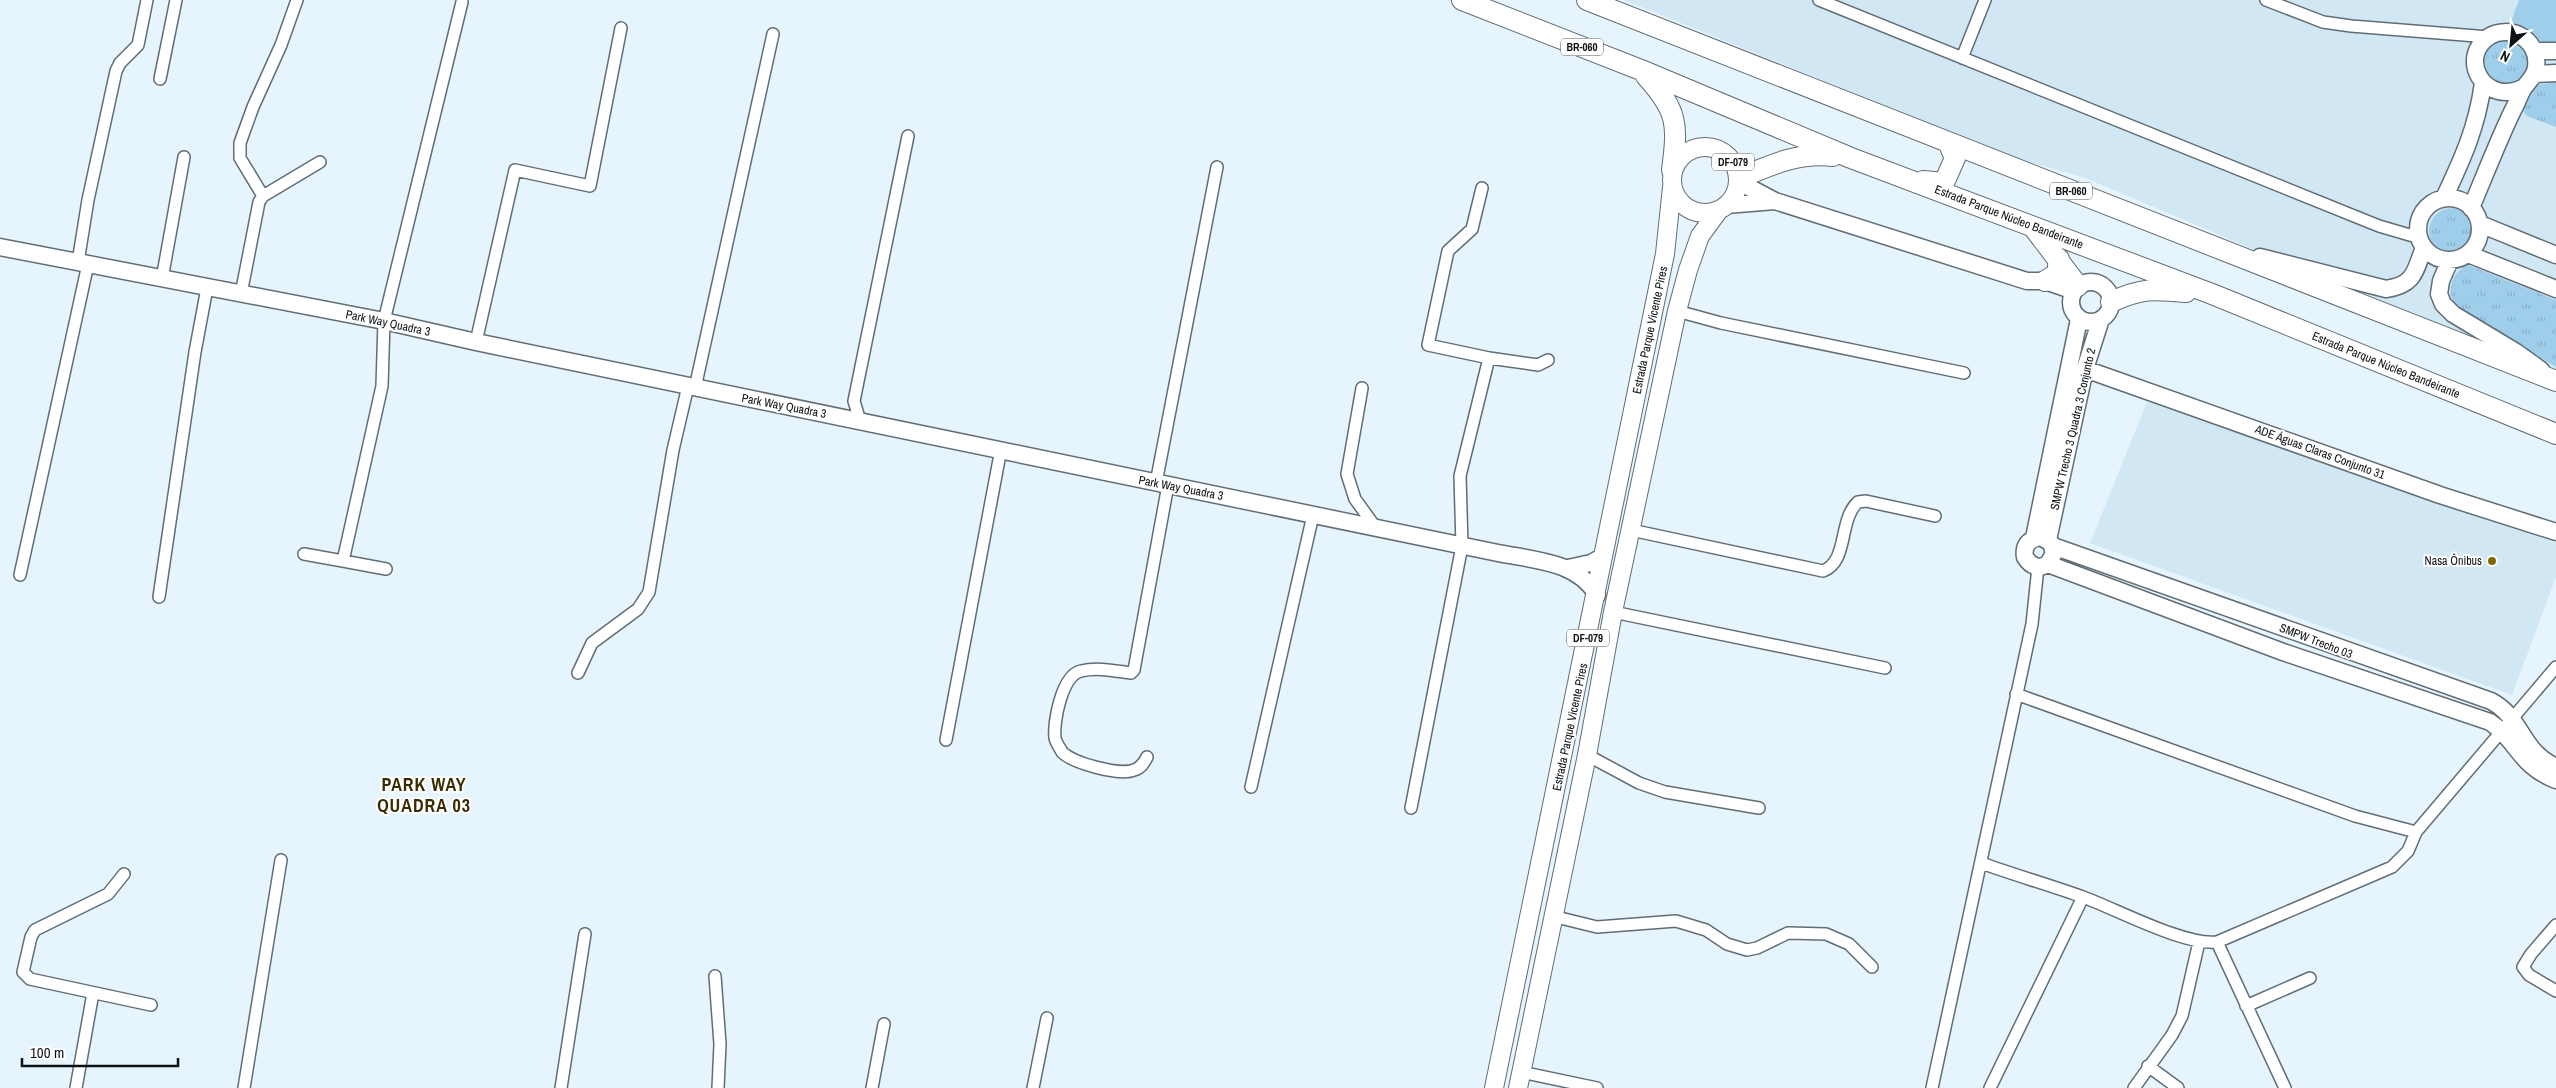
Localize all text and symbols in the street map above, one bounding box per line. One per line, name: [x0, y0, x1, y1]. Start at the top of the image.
north arrow: [2486, 20, 2536, 70]
road number: BR-060: [1561, 38, 1603, 56]
text: N: [2497, 47, 2513, 66]
road number: DF-079: [1712, 154, 1754, 170]
street label: Estrada Parque Núcleo Bandeirante: [1932, 181, 2086, 253]
road number: BR-060: [2050, 182, 2092, 200]
street label: Estrada Parque Vicente Pires: [1629, 265, 1671, 395]
street label: Park Way Quadra 3: [344, 306, 432, 340]
street label: Estrada Parque Núcleo Bandeirante: [2310, 328, 2462, 402]
street label: SMPW Trecho 3 Quadra 3 Conjunto 2: [2047, 346, 2099, 512]
street label: Park Way Quadra 3: [740, 390, 828, 422]
street label: ADE Águas Claras Conjunto 31: [2252, 421, 2388, 483]
street label: Park Way Quadra 3: [1137, 472, 1225, 504]
place label: Nasa Ônibus: [2425, 553, 2482, 569]
marker: Nasa Ônibus: [2486, 555, 2498, 567]
street label: SMPW Trecho 03: [2277, 620, 2355, 662]
road number: DF-079: [1567, 630, 1609, 646]
street label: Estrada Parque Vicente Pires: [1549, 662, 1591, 792]
district label: PARK WAY QUADRA 03: [377, 772, 471, 818]
scale bar: [22, 1036, 179, 1068]
text: 100 m: [30, 1042, 64, 1063]

